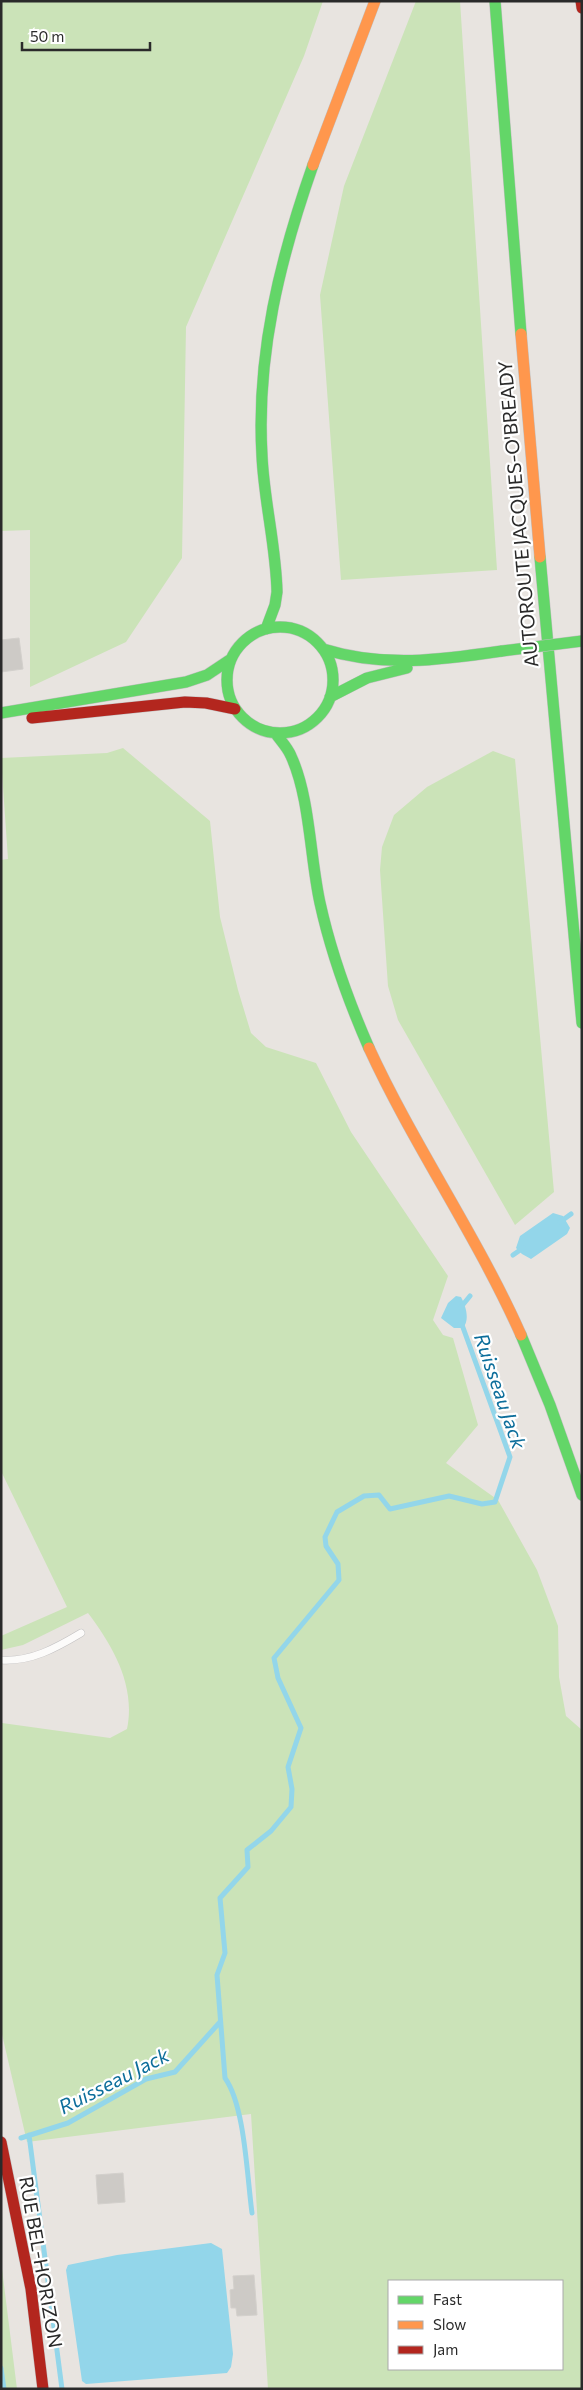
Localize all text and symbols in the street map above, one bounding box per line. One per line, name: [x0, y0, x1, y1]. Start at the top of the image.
scale bar: [22, 20, 150, 52]
text: 50 m: [30, 27, 64, 45]
street label: AUTOROUTE JACQUES-O'BREADY: [493, 360, 542, 668]
water label: Ruisseau Jack: [470, 1330, 532, 1453]
water label: Ruisseau Jack: [54, 2041, 174, 2118]
street label: RUE BEL-HORIZON: [15, 2174, 68, 2349]
legend: [388, 2280, 563, 2370]
text: Fast: [433, 2290, 462, 2308]
text: Slow: [433, 2315, 466, 2333]
text: Jam: [433, 2340, 458, 2358]

